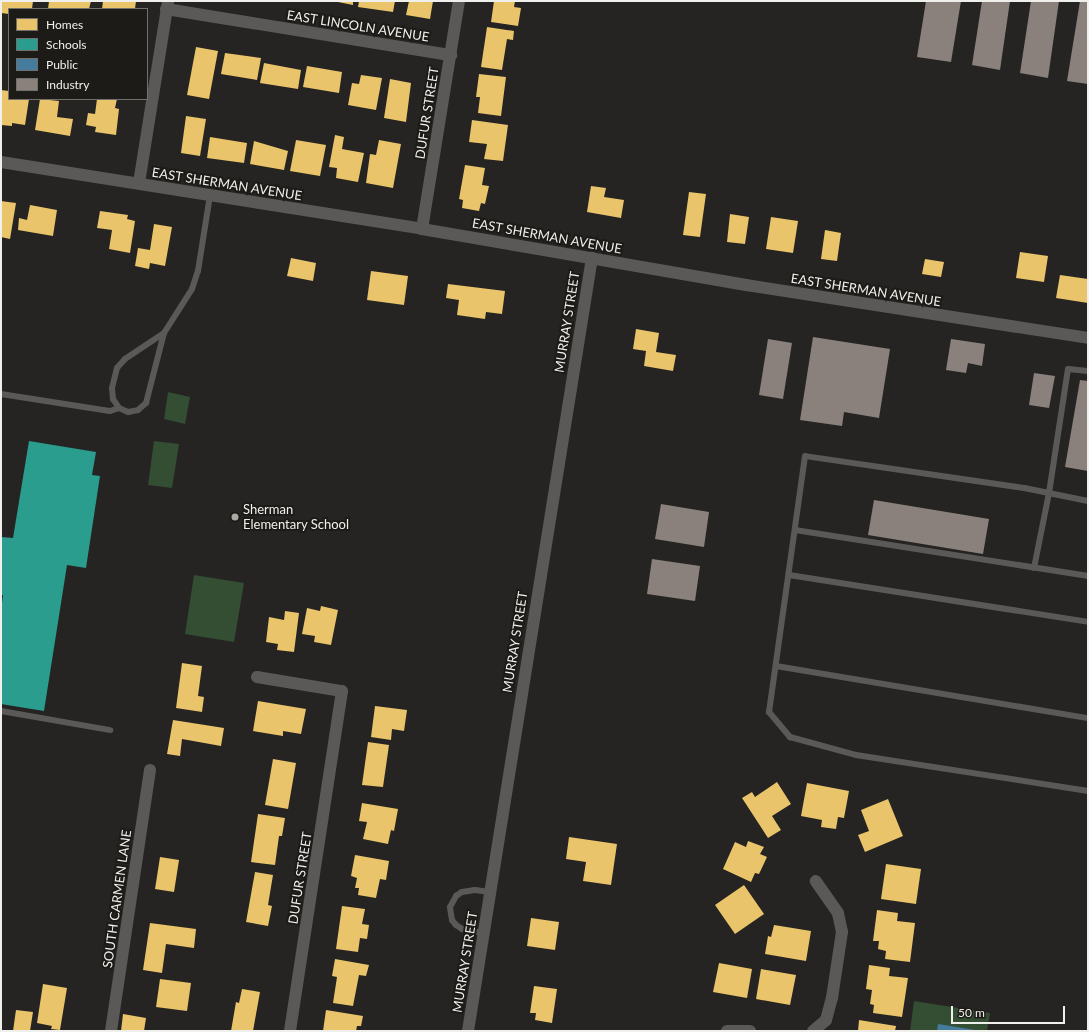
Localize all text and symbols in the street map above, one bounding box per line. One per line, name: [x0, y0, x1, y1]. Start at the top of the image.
street label: EAST LINCOLN AVENUE: [285, 7, 431, 45]
legend: [8, 8, 148, 100]
text: Homes: [46, 17, 83, 32]
text: Schools: [46, 37, 87, 52]
text: Public: [46, 57, 78, 72]
street label: DUFUR STREET: [412, 66, 442, 160]
text: Industry: [46, 77, 89, 92]
street label: EAST SHERMAN AVENUE: [150, 164, 304, 204]
street label: EAST SHERMAN AVENUE: [471, 215, 623, 257]
street label: MURRAY STREET: [551, 270, 583, 374]
street label: EAST SHERMAN AVENUE: [789, 270, 943, 310]
place label: Sherman Elementary School: [243, 502, 349, 533]
marker: Sherman Elementary School: [230, 512, 240, 522]
street label: MURRAY STREET: [499, 590, 531, 694]
street label: SOUTH CARMEN LANE: [100, 829, 134, 969]
street label: DUFUR STREET: [285, 831, 315, 925]
street label: MURRAY STREET: [449, 910, 481, 1014]
scale bar: [953, 998, 1067, 1024]
text: 50 m: [958, 1005, 985, 1020]

